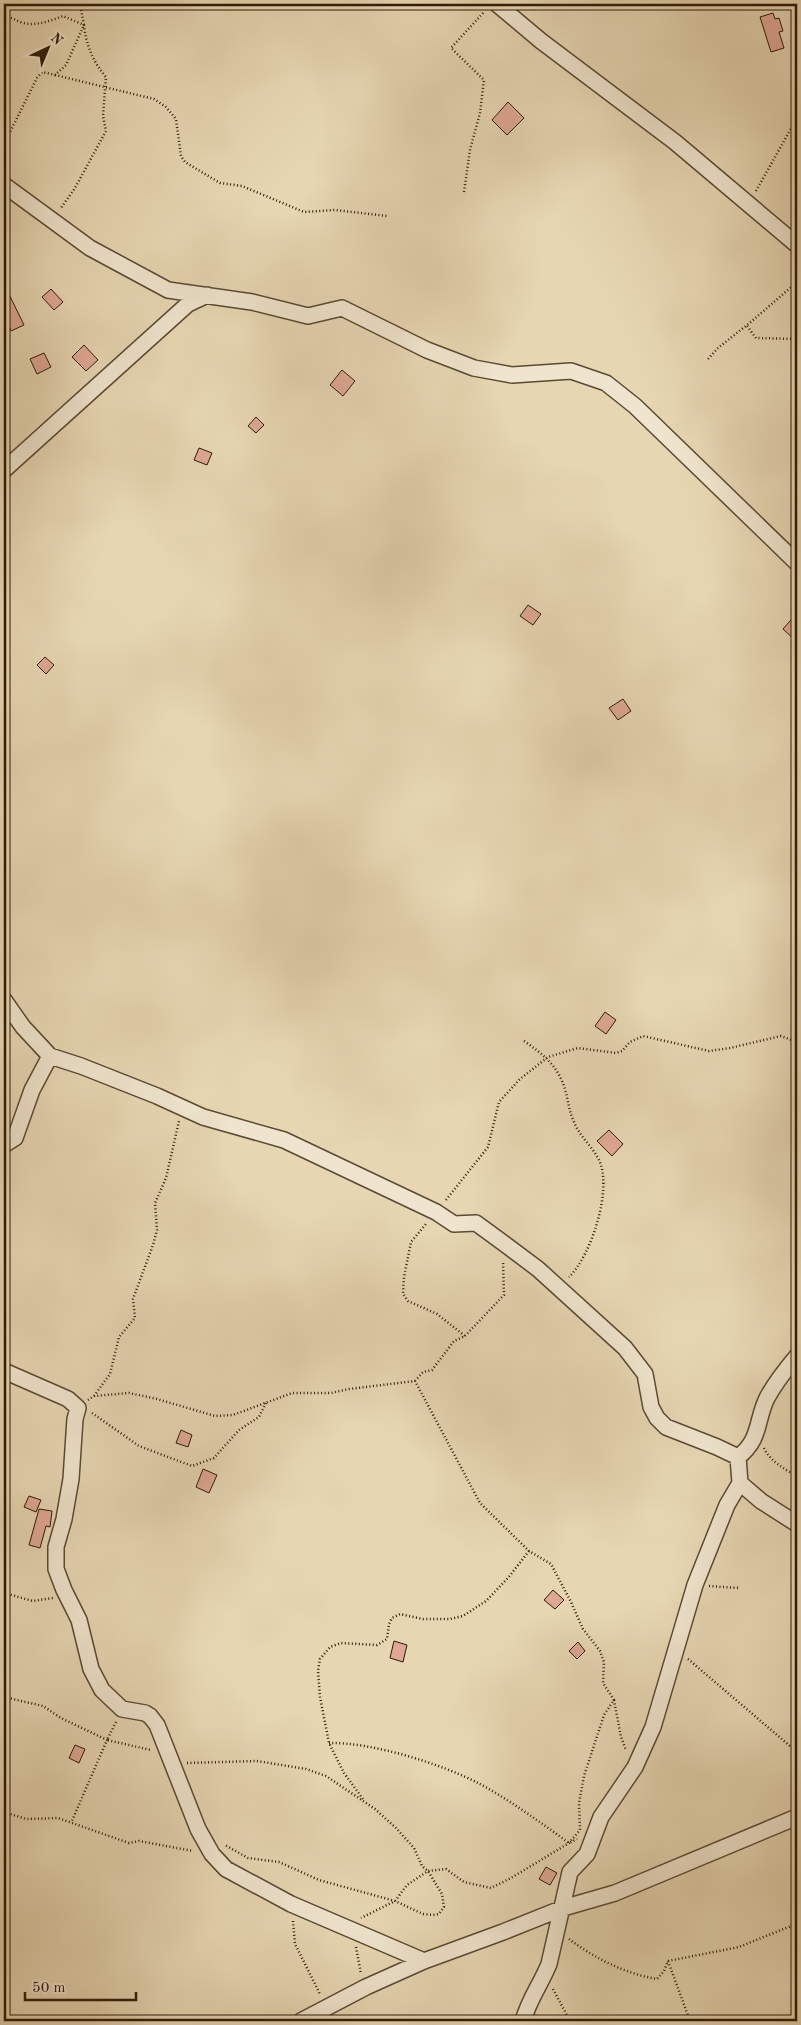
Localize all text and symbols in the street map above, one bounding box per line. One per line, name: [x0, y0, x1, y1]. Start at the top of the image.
north arrow: [22, 22, 72, 72]
text: N: [48, 31, 65, 48]
scale bar: [25, 1970, 136, 2002]
text: 50 m: [32, 1981, 66, 1996]

